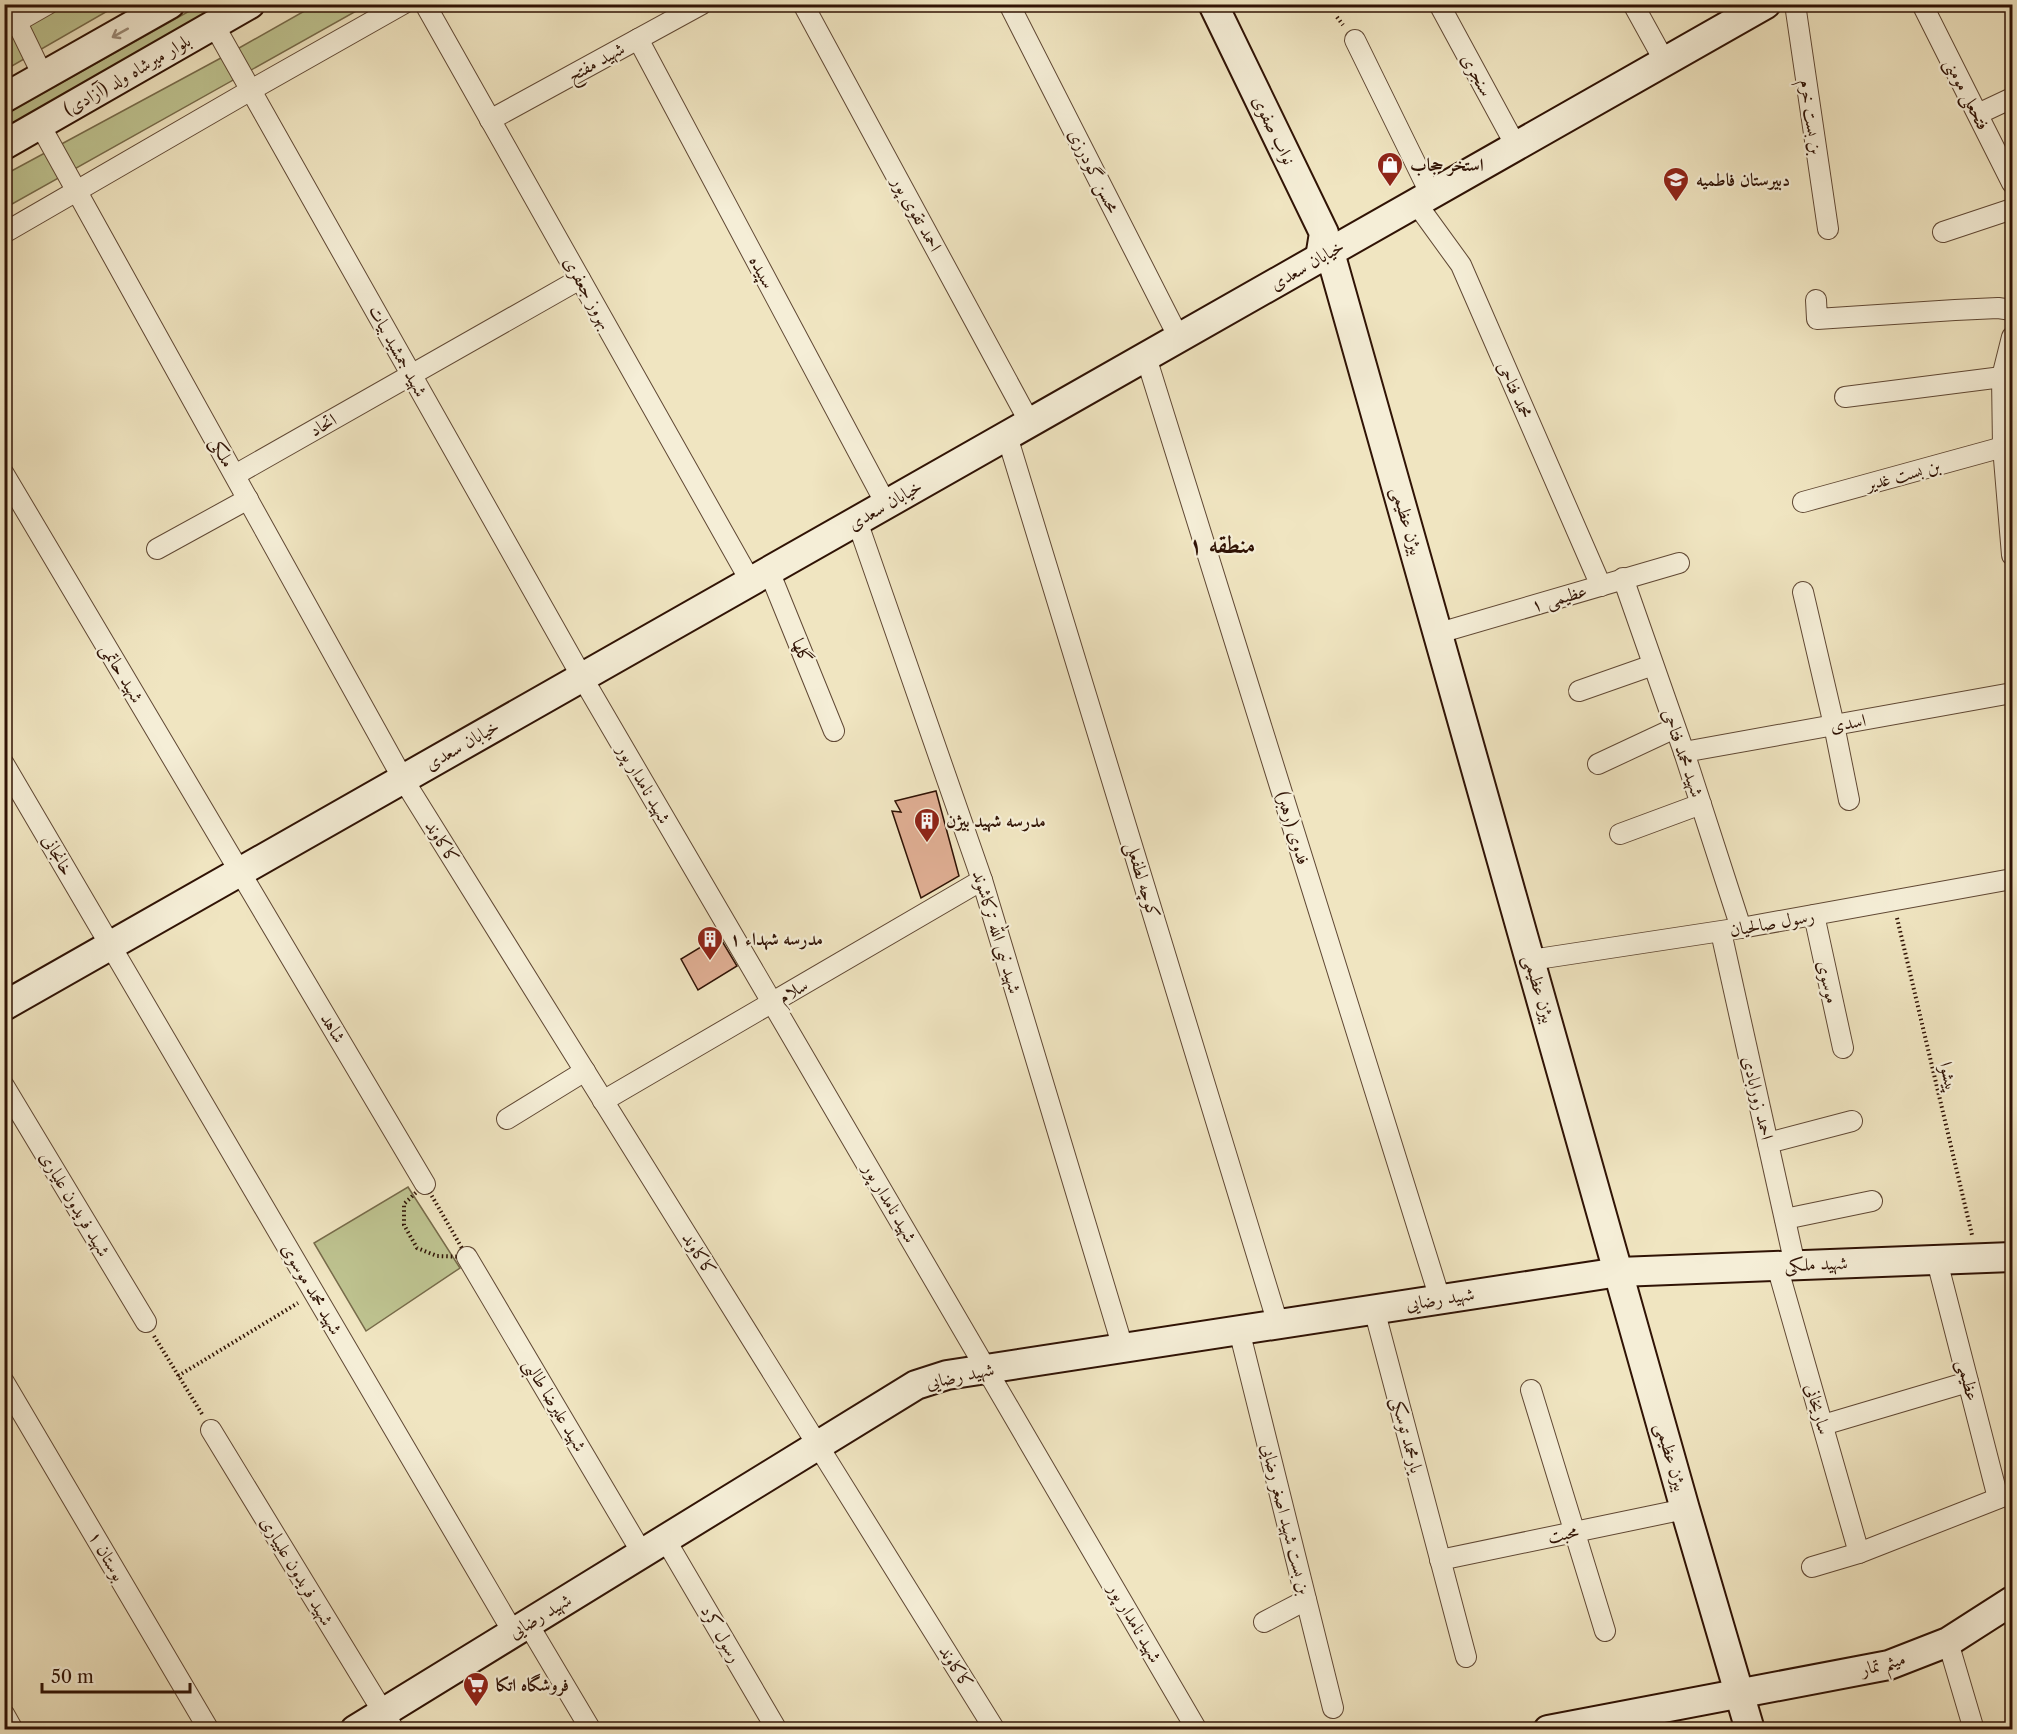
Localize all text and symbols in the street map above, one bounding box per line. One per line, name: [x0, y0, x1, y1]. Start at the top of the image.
one-way arrow: [111, 28, 129, 39]
street label: بلوار میرشاه ولد (آزادی): [59, 30, 195, 120]
street label: شهید مفتح: [564, 37, 631, 91]
street label: سنجری: [1455, 50, 1498, 101]
street label: فتحعلی مومنی: [1938, 55, 1994, 134]
street label: بن بست خرم: [1790, 78, 1827, 157]
street label: نواب صفوی: [1248, 92, 1300, 168]
street label: محسن گودرزی: [1063, 125, 1125, 217]
shop icon: استخر حجاب: [1375, 150, 1405, 188]
place label: استخر حجاب: [1410, 154, 1484, 177]
school or university icon: دبیرستان فاطمیه: [1661, 165, 1691, 203]
place label: دبیرستان فاطمیه: [1696, 169, 1790, 191]
street label: احمد تقوی پور: [885, 171, 947, 256]
street label: خیابان سعدی: [1266, 235, 1348, 295]
street label: سپیده: [743, 252, 780, 293]
street label: بهروز جعفری: [558, 253, 617, 334]
street label: شهید جمشید بیات: [363, 301, 432, 401]
street label: محمد فتاحی: [1493, 358, 1537, 422]
street label: اتحاد: [306, 409, 341, 441]
street label: ملکی: [203, 433, 239, 472]
street label: بن بست غدیر: [1862, 454, 1943, 496]
street label: خیابان سعدی: [844, 475, 926, 535]
street label: بیژن عظیمی: [1386, 484, 1427, 558]
district label: منطقه ۱: [1189, 530, 1255, 559]
street label: عظیمی ۱: [1529, 580, 1590, 617]
street label: گلها: [787, 635, 817, 667]
street label: شهید حاتمی: [95, 639, 148, 707]
street label: شهید محمد فتاحی: [1657, 706, 1708, 800]
street label: اسدی: [1828, 709, 1868, 737]
street label: خیابان سعدی: [421, 715, 503, 775]
street label: شهید نامدار پور: [610, 739, 675, 829]
street label: فدوی (رهبر): [1271, 789, 1315, 867]
building icon: مدرسه شهید بیژن: [912, 806, 942, 844]
place label: مدرسه شهید بیژن: [946, 810, 1046, 833]
street label: کاکاوند: [420, 816, 464, 868]
street label: خانجانی: [37, 830, 79, 880]
street label: کوچه لطفعلی: [1119, 839, 1165, 922]
street label: شهید نبی الله ترکاشوند: [965, 867, 1029, 997]
street label: رسول صالحیان: [1728, 905, 1816, 941]
building icon: مدرسه شهداء ۱: [695, 924, 725, 962]
place label: مدرسه شهداء ۱: [730, 928, 823, 951]
street label: بیژن عظیمی: [1518, 952, 1559, 1026]
street label: موسوی: [1813, 958, 1843, 1006]
street label: سلام: [774, 974, 814, 1013]
street label: شاهد: [316, 1009, 350, 1047]
street label: احمد زورابادی: [1738, 1054, 1778, 1142]
street label: پیشوا: [1934, 1060, 1963, 1094]
street label: شهید فریدون علیاری: [34, 1147, 115, 1261]
street label: شهید نامدار پور: [856, 1158, 921, 1248]
street label: کاکاوند: [677, 1228, 721, 1280]
street label: شهید محمد موسوی: [276, 1239, 347, 1339]
street label: شهید ملکی: [1784, 1252, 1848, 1278]
street label: شهید رضایی: [1404, 1283, 1476, 1316]
street label: شهید علیرضا طالبی: [515, 1354, 591, 1458]
street label: عظیمی: [1951, 1357, 1984, 1403]
street label: شهید رضایی: [924, 1358, 996, 1395]
street label: ساریخانی: [1800, 1381, 1836, 1437]
street label: یارمحمد توسکی: [1384, 1394, 1428, 1478]
street label: بیژن عظیمی: [1650, 1420, 1691, 1494]
street label: بن بست شهید اصغر رضایی: [1256, 1441, 1316, 1598]
street label: شهید فریدون علییاری: [255, 1512, 338, 1630]
street label: محبت: [1545, 1520, 1581, 1548]
street label: بوستان ۱: [84, 1527, 130, 1585]
street label: شهید نامدار پور: [1101, 1578, 1166, 1668]
street label: شهید رضایی: [505, 1589, 576, 1644]
street label: رسول کرد: [696, 1601, 746, 1667]
street label: کاکاوند: [934, 1641, 978, 1693]
street label: میثم تمار: [1856, 1647, 1910, 1688]
scale bar: [42, 1656, 190, 1694]
text: 50 m: [51, 1666, 94, 1688]
supermarket icon: فروشگاه اتکا: [461, 1670, 491, 1708]
place label: فروشگاه اتکا: [496, 1673, 569, 1697]

